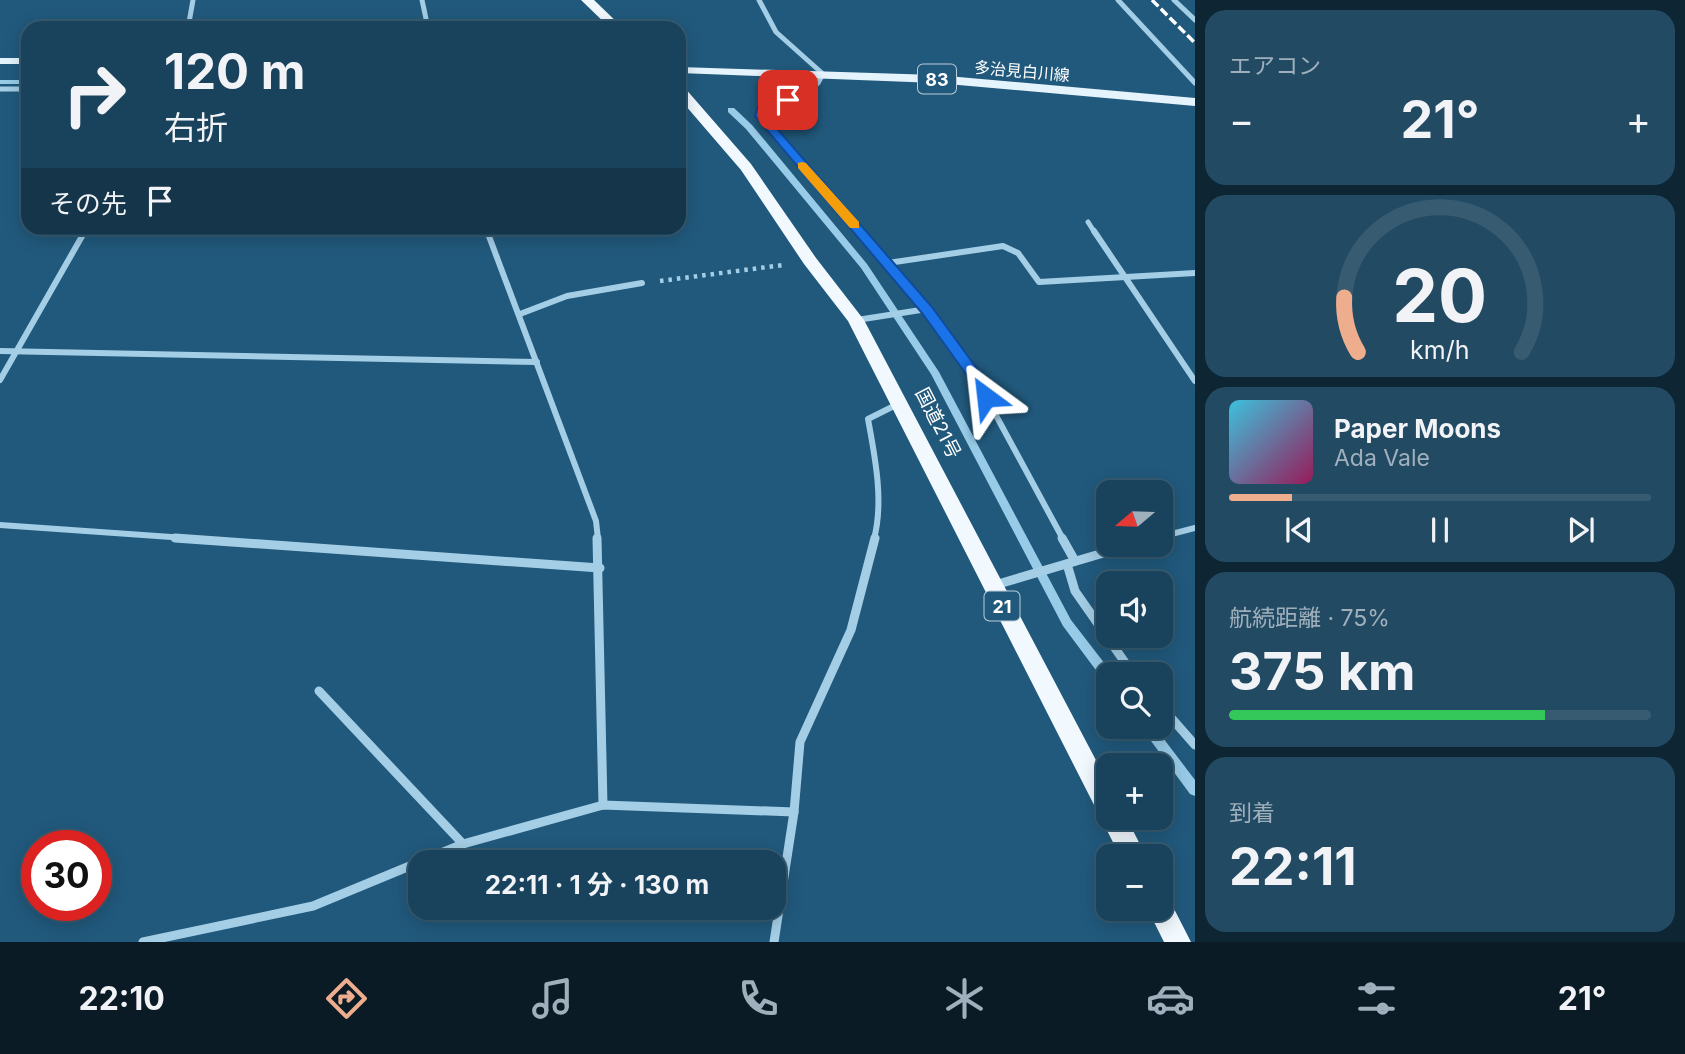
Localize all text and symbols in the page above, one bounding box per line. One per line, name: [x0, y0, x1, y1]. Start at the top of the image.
text: 120 m: [164, 42, 305, 101]
icon: right: [49, 49, 140, 140]
text: エアコン: [1229, 52, 1321, 80]
street label: 多治見白川線: [973, 57, 1071, 85]
road number: 83: [918, 64, 956, 94]
pin: [758, 70, 818, 130]
icon: arrive: [769, 81, 807, 119]
text: 21°: [1400, 88, 1480, 151]
text: −: [1229, 97, 1254, 143]
text: +: [1626, 97, 1651, 143]
text: 右折: [164, 108, 228, 147]
icon: arrive: [141, 182, 179, 220]
text: その先: [49, 188, 127, 219]
text: 20: [1393, 251, 1487, 340]
text: km/h: [1410, 335, 1470, 365]
position arrow: [949, 360, 1023, 434]
street label: 国道21号: [910, 384, 966, 462]
text: Paper Moons: [1334, 413, 1501, 444]
text: Ada Vale: [1334, 444, 1430, 472]
north arrow: [1096, 480, 1172, 556]
map controls: [1096, 480, 1173, 921]
icon: previous: [1280, 511, 1318, 549]
icon: pause: [1421, 511, 1459, 549]
icon: next: [1562, 511, 1600, 549]
button: sound: [1096, 571, 1173, 648]
road number: 21: [984, 592, 1020, 620]
text: 航続距離 · 75%: [1229, 604, 1390, 632]
text: 375 km: [1229, 640, 1415, 703]
button: search: [1096, 662, 1173, 739]
button: +: [1096, 753, 1173, 830]
text: 到着: [1229, 799, 1275, 827]
speed limit sign: 30: [21, 830, 112, 921]
text: 22:11: [1229, 835, 1357, 898]
button: −: [1096, 844, 1173, 921]
text: 22:11 · 1 分 · 130 m: [485, 869, 709, 900]
icon: directions: [322, 974, 371, 1023]
icon: music: [528, 974, 577, 1023]
icon: phone: [734, 974, 783, 1023]
icon: climate: [940, 974, 989, 1023]
icon: car: [1146, 974, 1195, 1023]
icon: filters: [1352, 974, 1401, 1023]
text: 22:10: [78, 979, 165, 1018]
text: 21°: [1558, 979, 1606, 1018]

